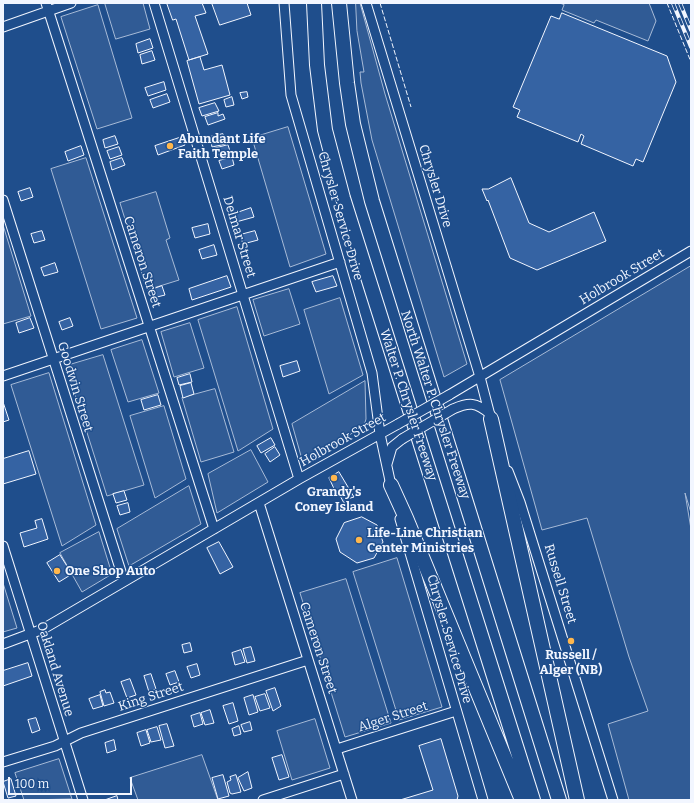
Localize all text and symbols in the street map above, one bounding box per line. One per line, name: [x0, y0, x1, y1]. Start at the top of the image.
place label: Abundant Life Faith Temple: [178, 131, 266, 162]
marker: Abundant Life Faith Temple: [165, 141, 175, 151]
street label: Chrysler Drive: [415, 143, 455, 229]
street label: Chrysler Service Drive: [314, 150, 366, 282]
street label: Delmar Street: [219, 194, 259, 280]
street label: Cameron Street: [120, 214, 164, 310]
street label: Holbrook Street: [577, 246, 667, 308]
street label: North Walter P. Chrysler Freeway: [397, 309, 473, 501]
street label: Walter P. Chrysler Freeway: [376, 327, 440, 483]
street label: Goodwin Street: [54, 340, 96, 434]
street label: Holbrook Street: [297, 410, 389, 470]
marker: Grandy's Coney Island: [329, 473, 339, 483]
place label: Grandy's Coney Island: [295, 484, 373, 515]
place label: Life-Line Christian Center Ministries: [367, 525, 483, 556]
marker: Life-Line Christian Center Ministries: [354, 535, 364, 545]
street label: Russell Street: [540, 542, 580, 626]
place label: One Shop Auto: [65, 563, 156, 579]
marker: One Shop Auto: [52, 566, 62, 576]
street label: Chrysler Service Drive: [423, 573, 475, 705]
street label: Cameron Street: [296, 600, 340, 696]
street label: Oakland Avenue: [33, 620, 77, 718]
marker: Russell / Alger (NB): [566, 636, 576, 646]
place label: Russell / Alger (NB): [540, 647, 602, 678]
street label: King Street: [116, 679, 186, 715]
street label: Alger Street: [356, 698, 430, 736]
scale bar: [10, 769, 134, 795]
text: 100 m: [15, 777, 49, 791]

